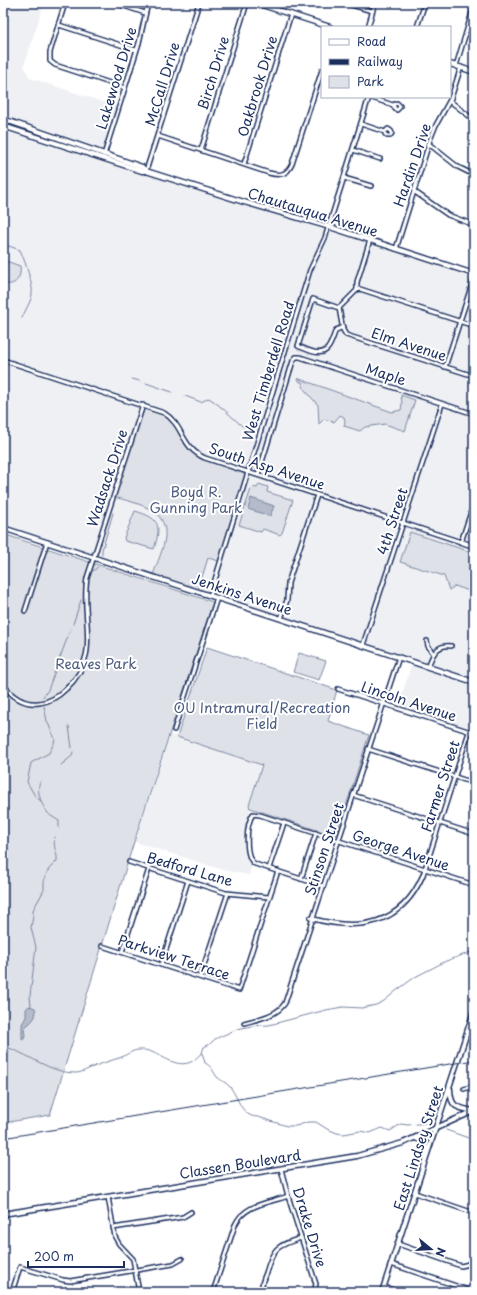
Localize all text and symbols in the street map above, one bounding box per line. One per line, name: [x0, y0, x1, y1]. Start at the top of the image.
street label: Lakewood Drive: [90, 24, 142, 132]
legend: [321, 26, 451, 98]
text: Road: [357, 32, 386, 50]
street label: Birch Drive: [192, 33, 234, 113]
street label: Oakbrook Drive: [232, 33, 282, 139]
street label: McCall Drive: [139, 39, 185, 129]
text: Railway: [357, 52, 403, 70]
text: Park: [357, 72, 384, 90]
street label: Hardin Drive: [388, 120, 436, 210]
street label: Chautauqua Avenue: [245, 182, 381, 242]
street label: West Timberdell Road: [237, 298, 299, 444]
street label: Elm Avenue: [369, 322, 450, 366]
street label: Maple: [363, 358, 409, 390]
street label: Wadsack Drive: [81, 427, 133, 529]
street label: South Asp Avenue: [206, 437, 328, 495]
park label: Boyd R. Gunning Park: [149, 481, 243, 518]
street label: 4th Street: [371, 485, 413, 557]
street label: Jenkins Avenue: [189, 568, 295, 620]
park label: Reaves Park: [55, 653, 137, 674]
street label: Lincoln Avenue: [359, 676, 460, 726]
park label: OU Intramural/Recreation Field: [174, 697, 350, 734]
street label: Farmer Street: [415, 737, 465, 834]
street label: Stinson Street: [299, 800, 349, 898]
street label: George Avenue: [350, 824, 453, 876]
street label: Bedford Lane: [144, 847, 236, 891]
street label: Parkview Terrace: [115, 929, 233, 985]
street label: East Lindsey Street: [388, 1083, 448, 1213]
street label: Classen Boulevard: [178, 1144, 303, 1184]
street label: Drake Drive: [288, 1184, 332, 1270]
north arrow: [411, 1229, 451, 1269]
scale bar: [28, 1243, 124, 1269]
text: N: [431, 1245, 450, 1259]
text: 200 m: [34, 1247, 74, 1265]

